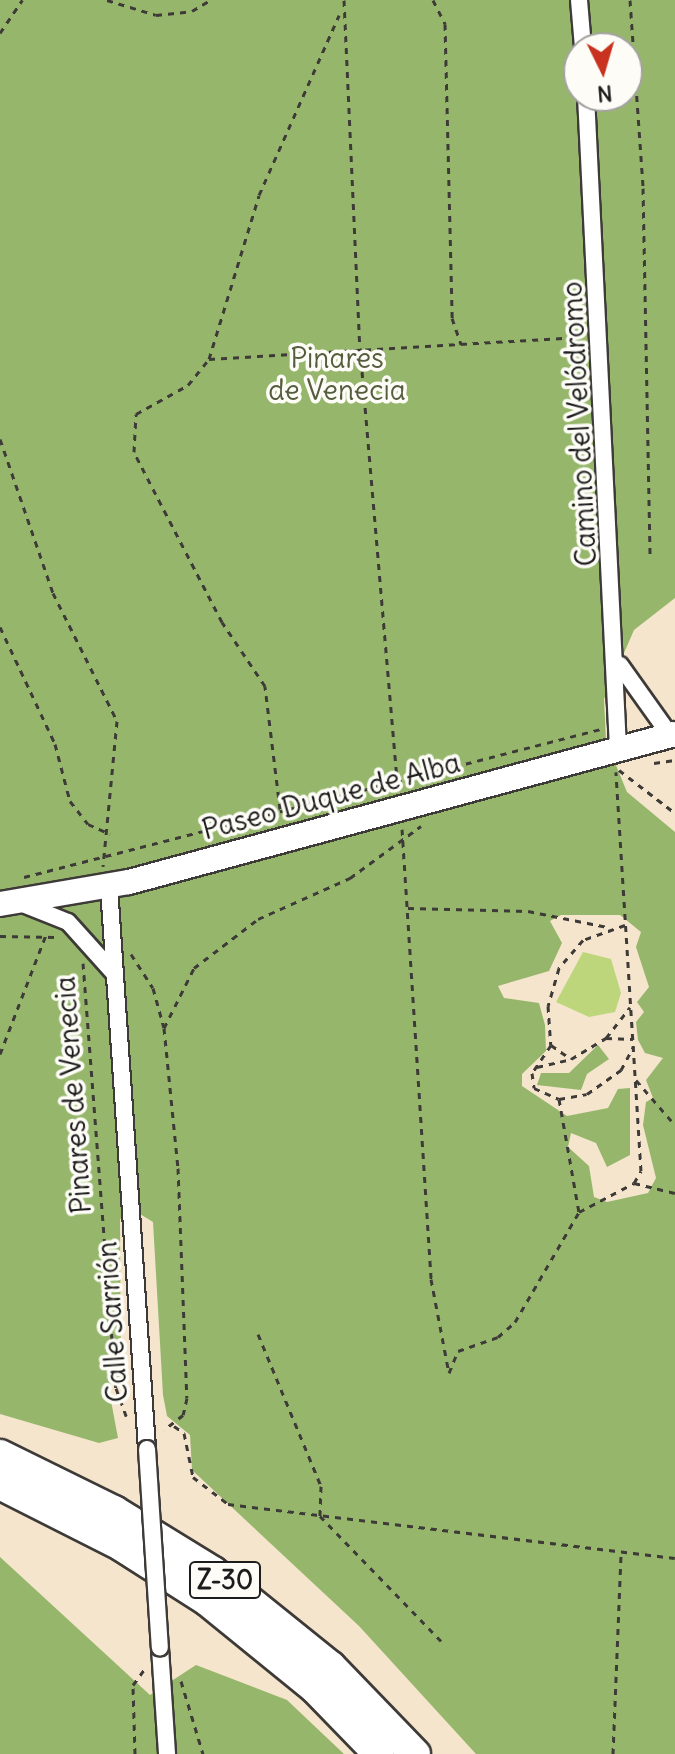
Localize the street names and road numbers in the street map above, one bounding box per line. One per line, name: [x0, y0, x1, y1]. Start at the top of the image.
street label: Camino del Velódromo: [555, 281, 603, 567]
street label: Paseo Duque de Alba: [198, 745, 464, 847]
street label: Pinares de Venecia: [48, 975, 98, 1215]
street label: Calle Sarrión: [90, 1240, 134, 1404]
road number: Z-30: [187, 1558, 263, 1602]

